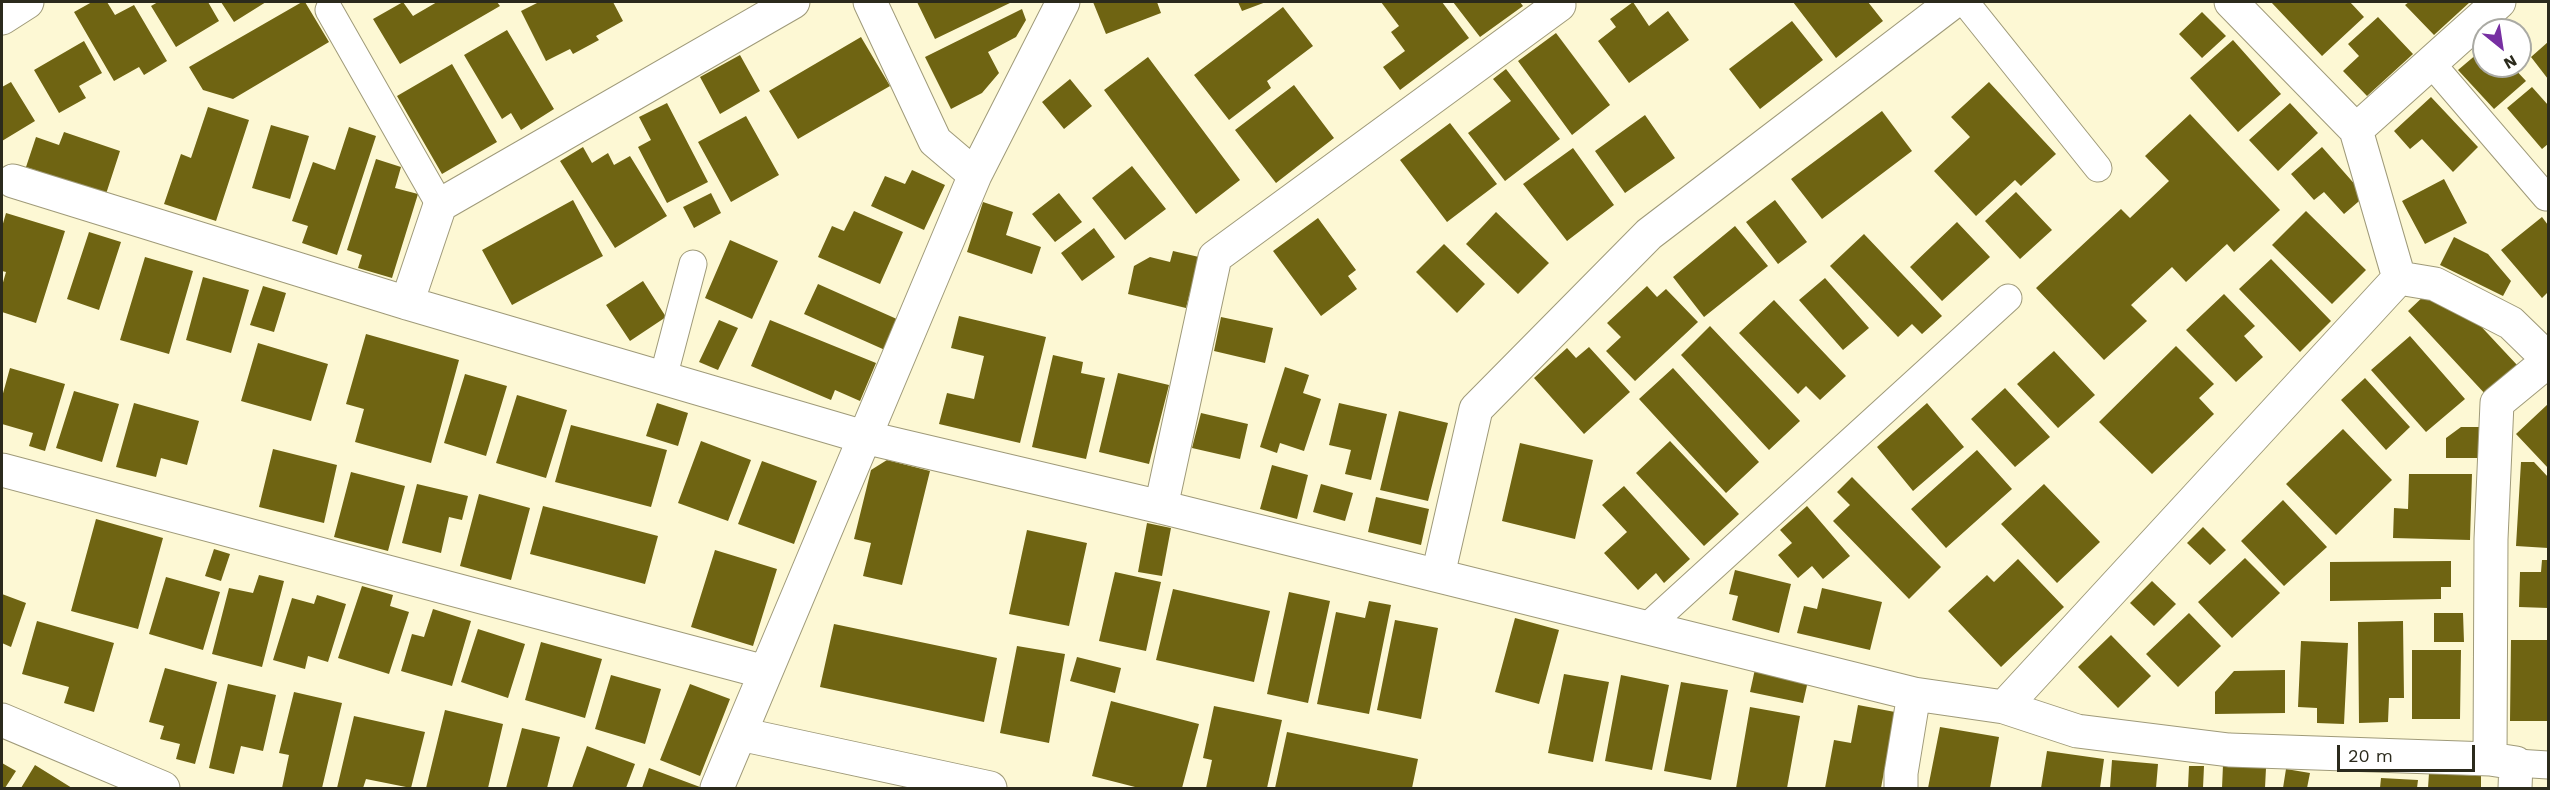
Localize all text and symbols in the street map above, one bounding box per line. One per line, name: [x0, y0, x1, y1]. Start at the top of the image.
north arrow: [2472, 18, 2532, 78]
text: N: [2500, 51, 2520, 73]
scale bar: [2340, 733, 2478, 771]
text: 20 m: [2348, 745, 2393, 766]

